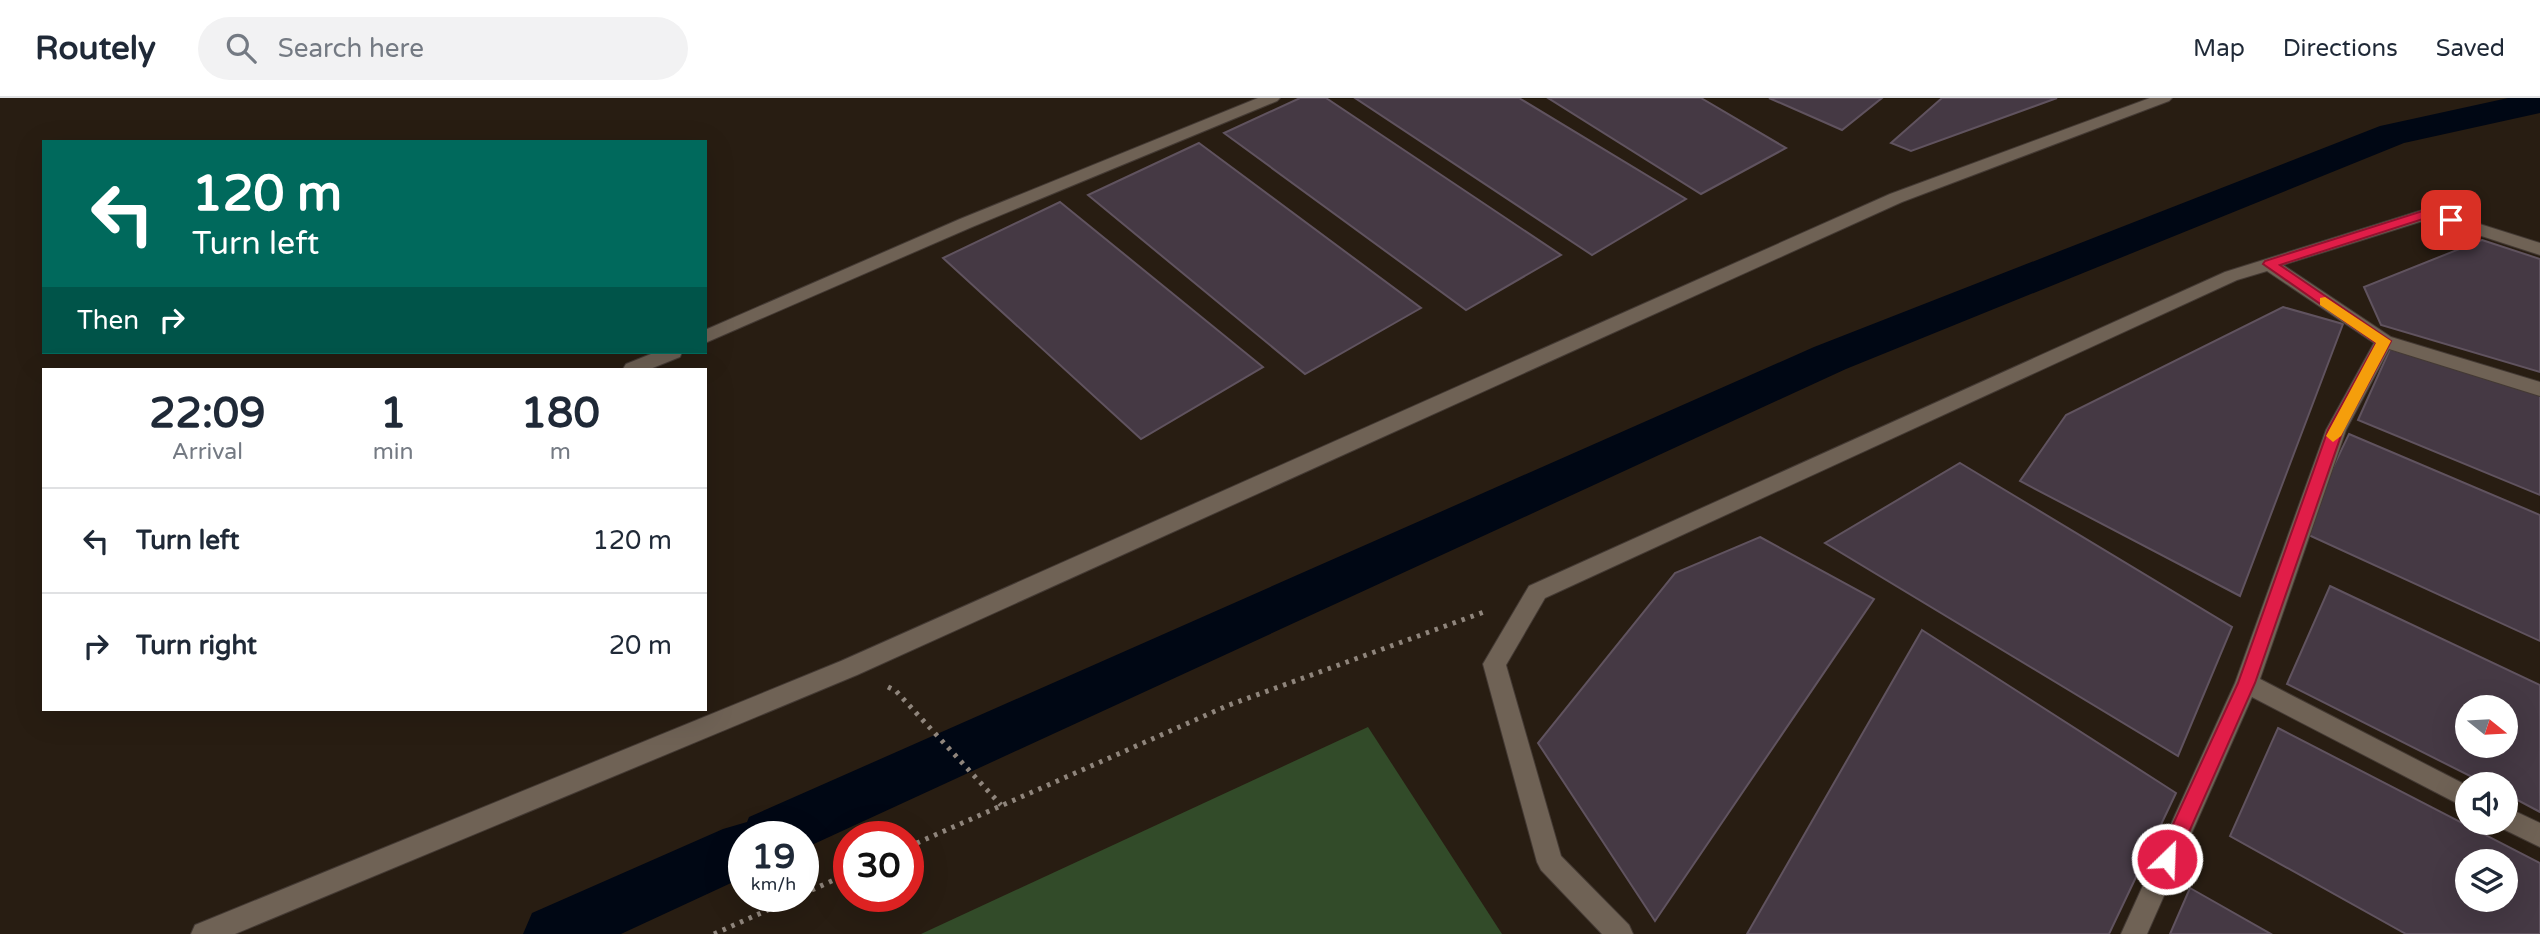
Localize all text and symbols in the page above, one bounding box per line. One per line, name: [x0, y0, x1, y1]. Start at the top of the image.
search box: [198, 17, 688, 80]
text: Routely: [35, 29, 156, 68]
icon: search: [222, 29, 260, 67]
text: Search here: [278, 33, 424, 64]
text: Map: [2193, 34, 2245, 63]
text: Directions: [2283, 34, 2398, 63]
text: Saved: [2436, 34, 2505, 63]
text: 120 m: [192, 165, 342, 224]
icon: left: [77, 168, 168, 259]
pin: [2421, 190, 2481, 250]
icon: arrive: [2432, 201, 2470, 239]
text: Turn left: [192, 225, 319, 263]
icon: right: [153, 301, 191, 339]
text: Then: [77, 305, 139, 336]
text: 22:09: [149, 388, 266, 439]
text: 1: [380, 388, 406, 439]
text: 180: [521, 388, 600, 439]
text: Arrival: [172, 438, 243, 466]
text: min: [373, 438, 414, 466]
text: m: [550, 438, 571, 466]
icon: left: [77, 522, 115, 560]
text: Turn left: [136, 525, 239, 556]
text: 120 m: [592, 525, 672, 556]
icon: right: [77, 627, 115, 665]
text: Turn right: [136, 630, 257, 661]
text: 20 m: [609, 630, 672, 661]
north arrow: [2455, 695, 2518, 758]
map controls: [2455, 695, 2518, 912]
button: sound: [2455, 772, 2518, 835]
speed limit sign: 30: [833, 821, 924, 912]
position arrow: [2130, 822, 2204, 896]
text: 19: [752, 836, 795, 878]
button: layers: [2455, 849, 2518, 912]
text: km/h: [751, 873, 796, 895]

